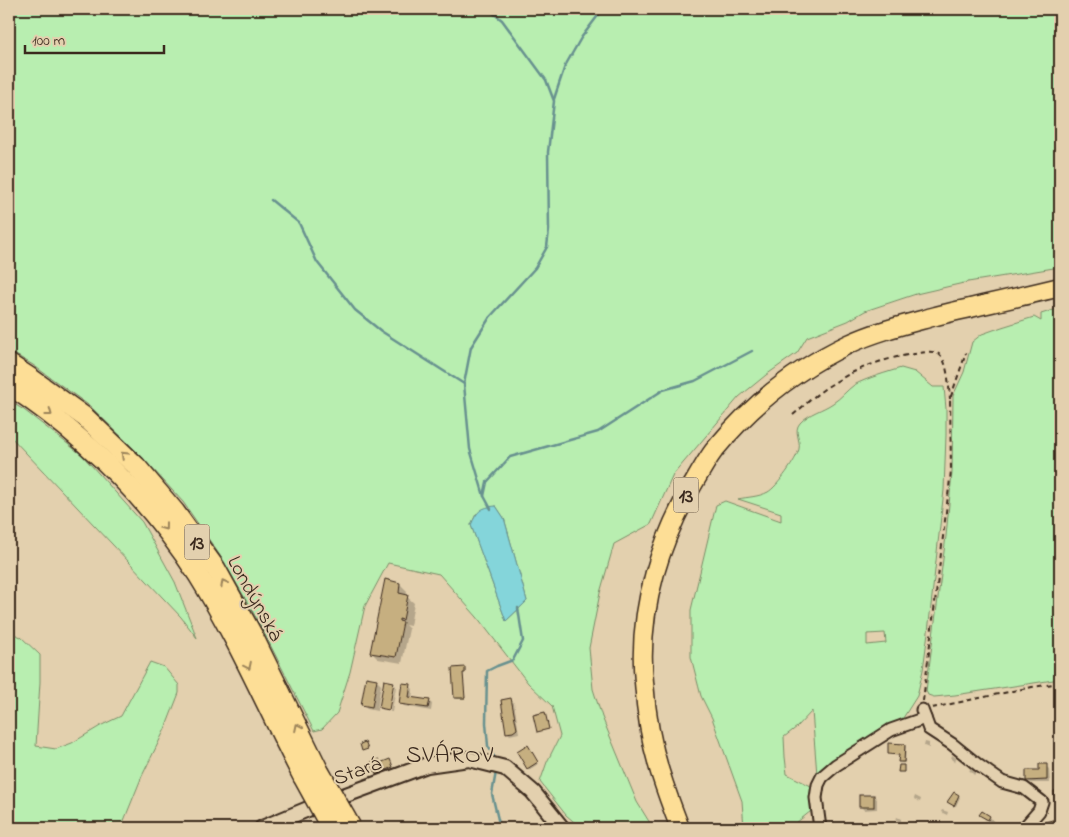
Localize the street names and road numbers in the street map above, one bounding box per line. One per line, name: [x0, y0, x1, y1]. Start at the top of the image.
road number: 13: [674, 478, 698, 512]
road number: 13: [184, 524, 210, 560]
street label: Londýnská: [217, 551, 290, 648]
street label: Stará: [330, 749, 386, 794]

